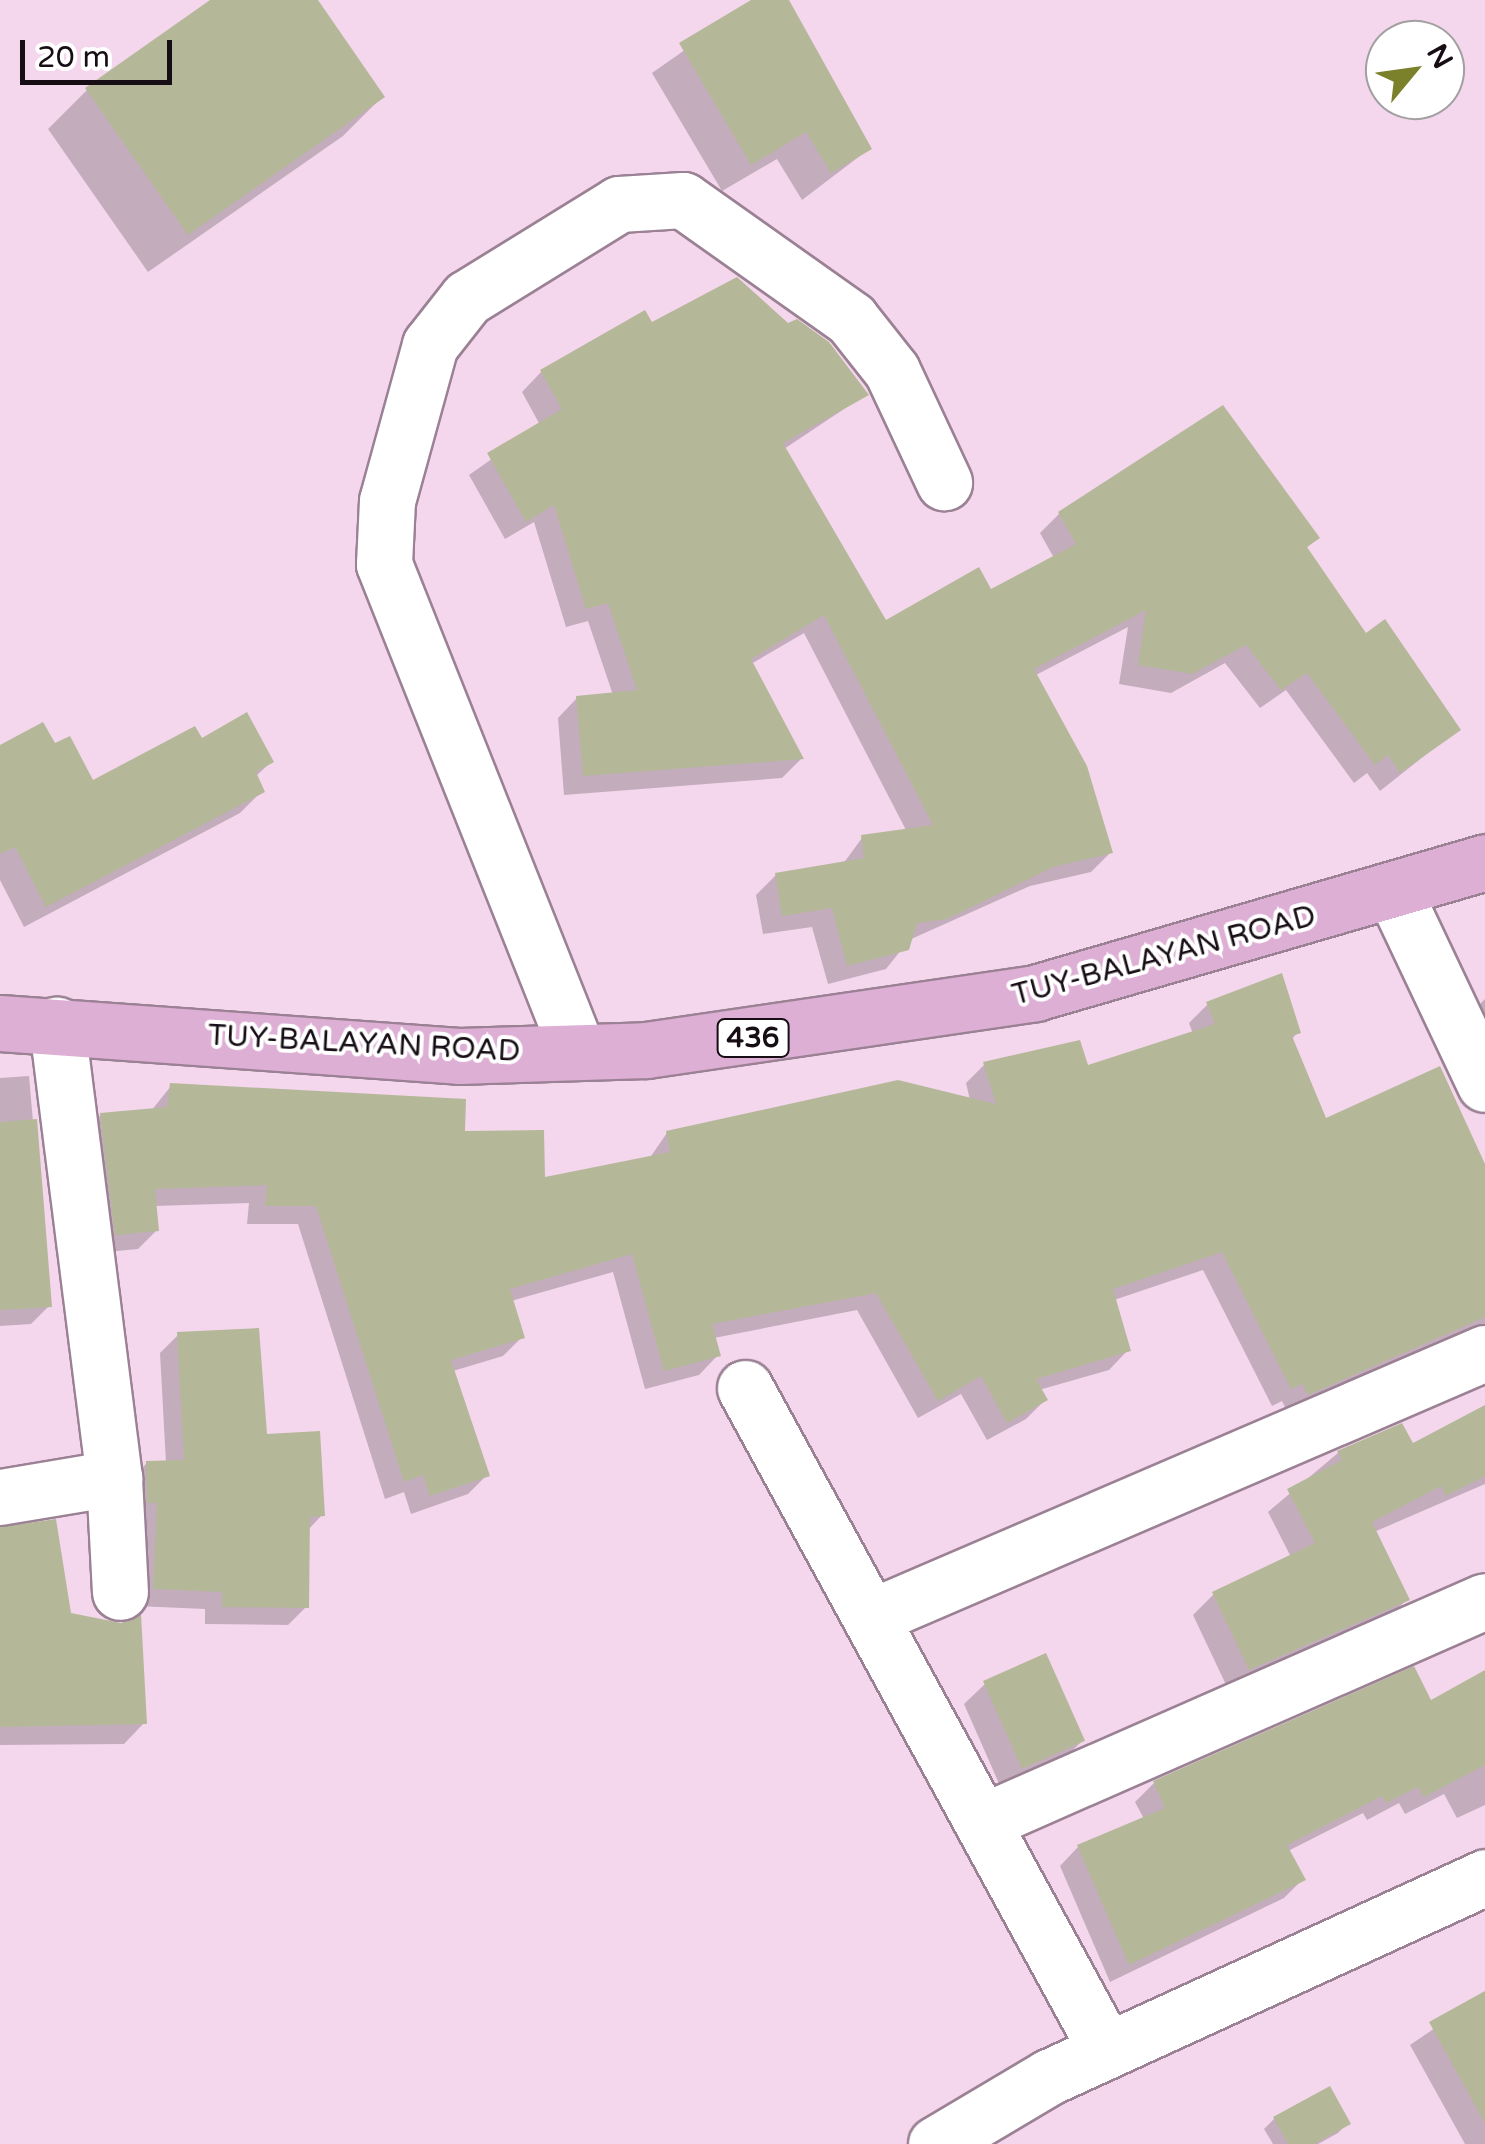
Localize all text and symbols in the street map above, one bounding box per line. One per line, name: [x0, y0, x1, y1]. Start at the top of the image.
scale bar: [25, 20, 178, 82]
north arrow: [1365, 20, 1465, 120]
text: N: [1419, 38, 1460, 74]
text: 20 m: [37, 39, 110, 76]
street label: TUY-BALAYAN ROAD: [1008, 898, 1320, 1014]
road number: 436: [716, 1015, 790, 1061]
street label: TUY-BALAYAN ROAD: [207, 1018, 521, 1070]

